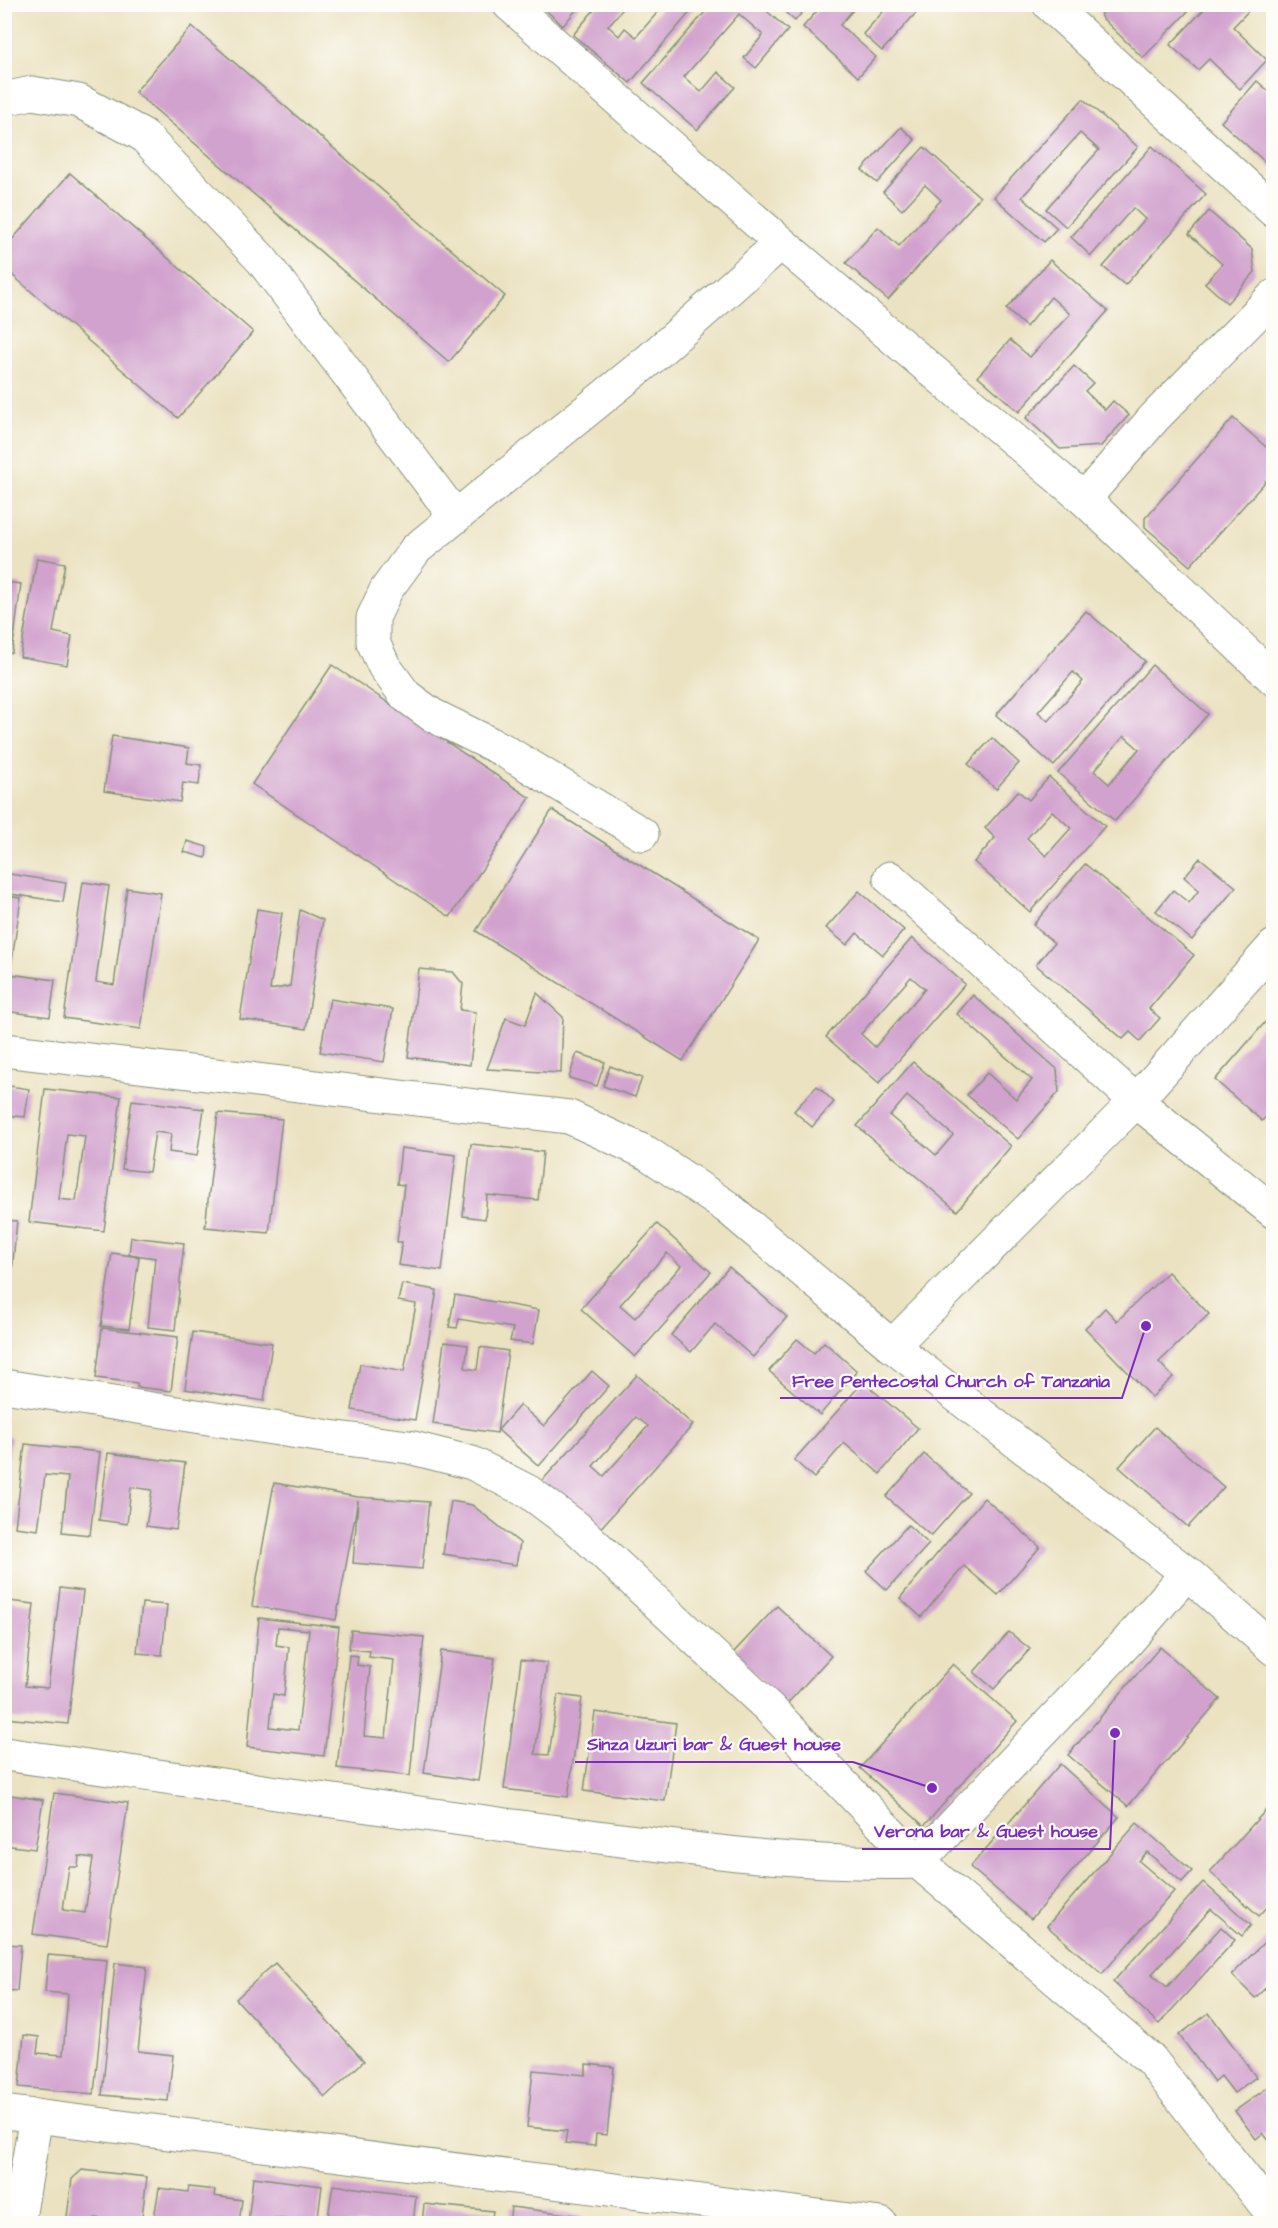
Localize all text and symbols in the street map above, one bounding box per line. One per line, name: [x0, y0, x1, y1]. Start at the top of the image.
callout: Free Pentecostal Church of Tanzania: [780, 1362, 1122, 1398]
text: Free Pentecostal Church of Tanzania: [792, 1369, 1111, 1394]
callout: Sinza Uzuri bar & Guest house: [575, 1726, 853, 1762]
text: Sinza Uzuri bar & Guest house: [586, 1732, 841, 1757]
callout: Verona bar & Guest house: [862, 1813, 1110, 1849]
text: Verona bar & Guest house: [873, 1819, 1098, 1844]

